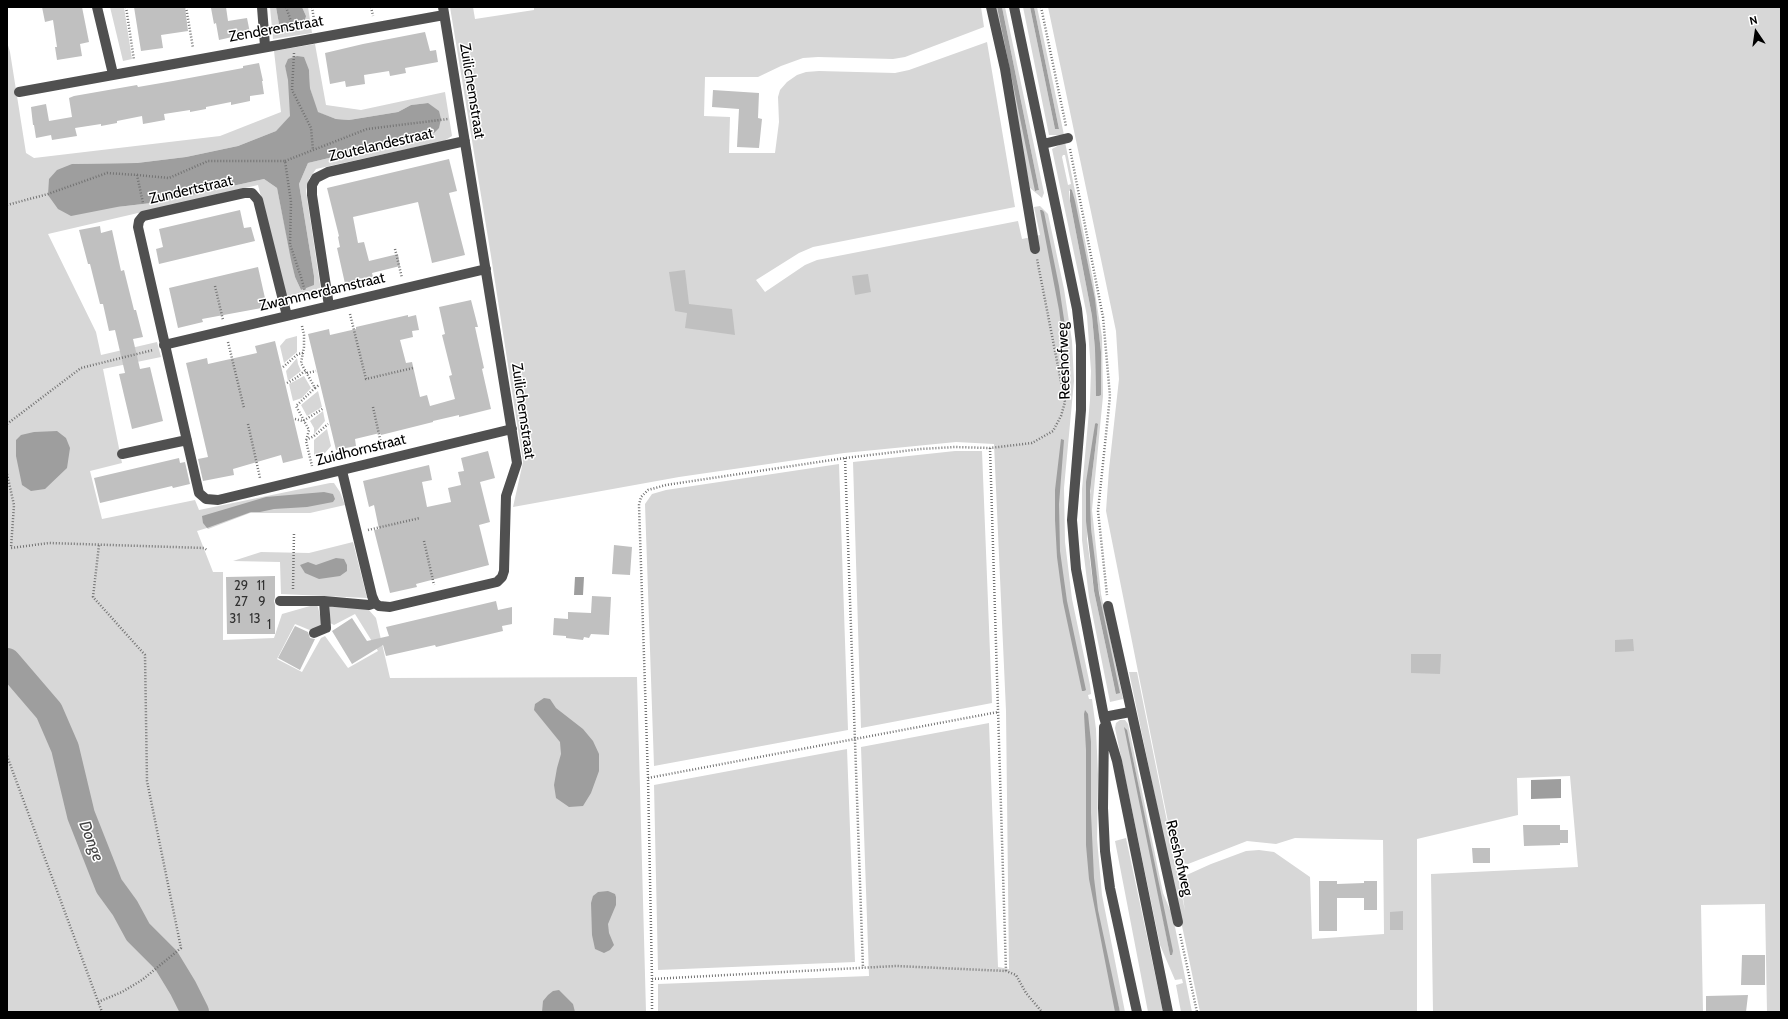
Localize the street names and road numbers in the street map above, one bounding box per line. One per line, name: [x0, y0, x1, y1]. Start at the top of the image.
street label: Zenderenstraat: [227, 12, 325, 46]
street label: Zuilichemstraat: [456, 42, 488, 140]
street label: Zoutelandestraat: [327, 124, 435, 166]
street label: Zundertstraat: [148, 172, 234, 208]
street label: Zwammerdamstraat: [257, 269, 387, 315]
street label: Reeshofweg: [1054, 322, 1074, 400]
street label: Zuilichemstraat: [507, 362, 539, 460]
street label: Zuidhornstraat: [314, 430, 408, 470]
street label: Reeshofweg: [1162, 818, 1196, 898]

